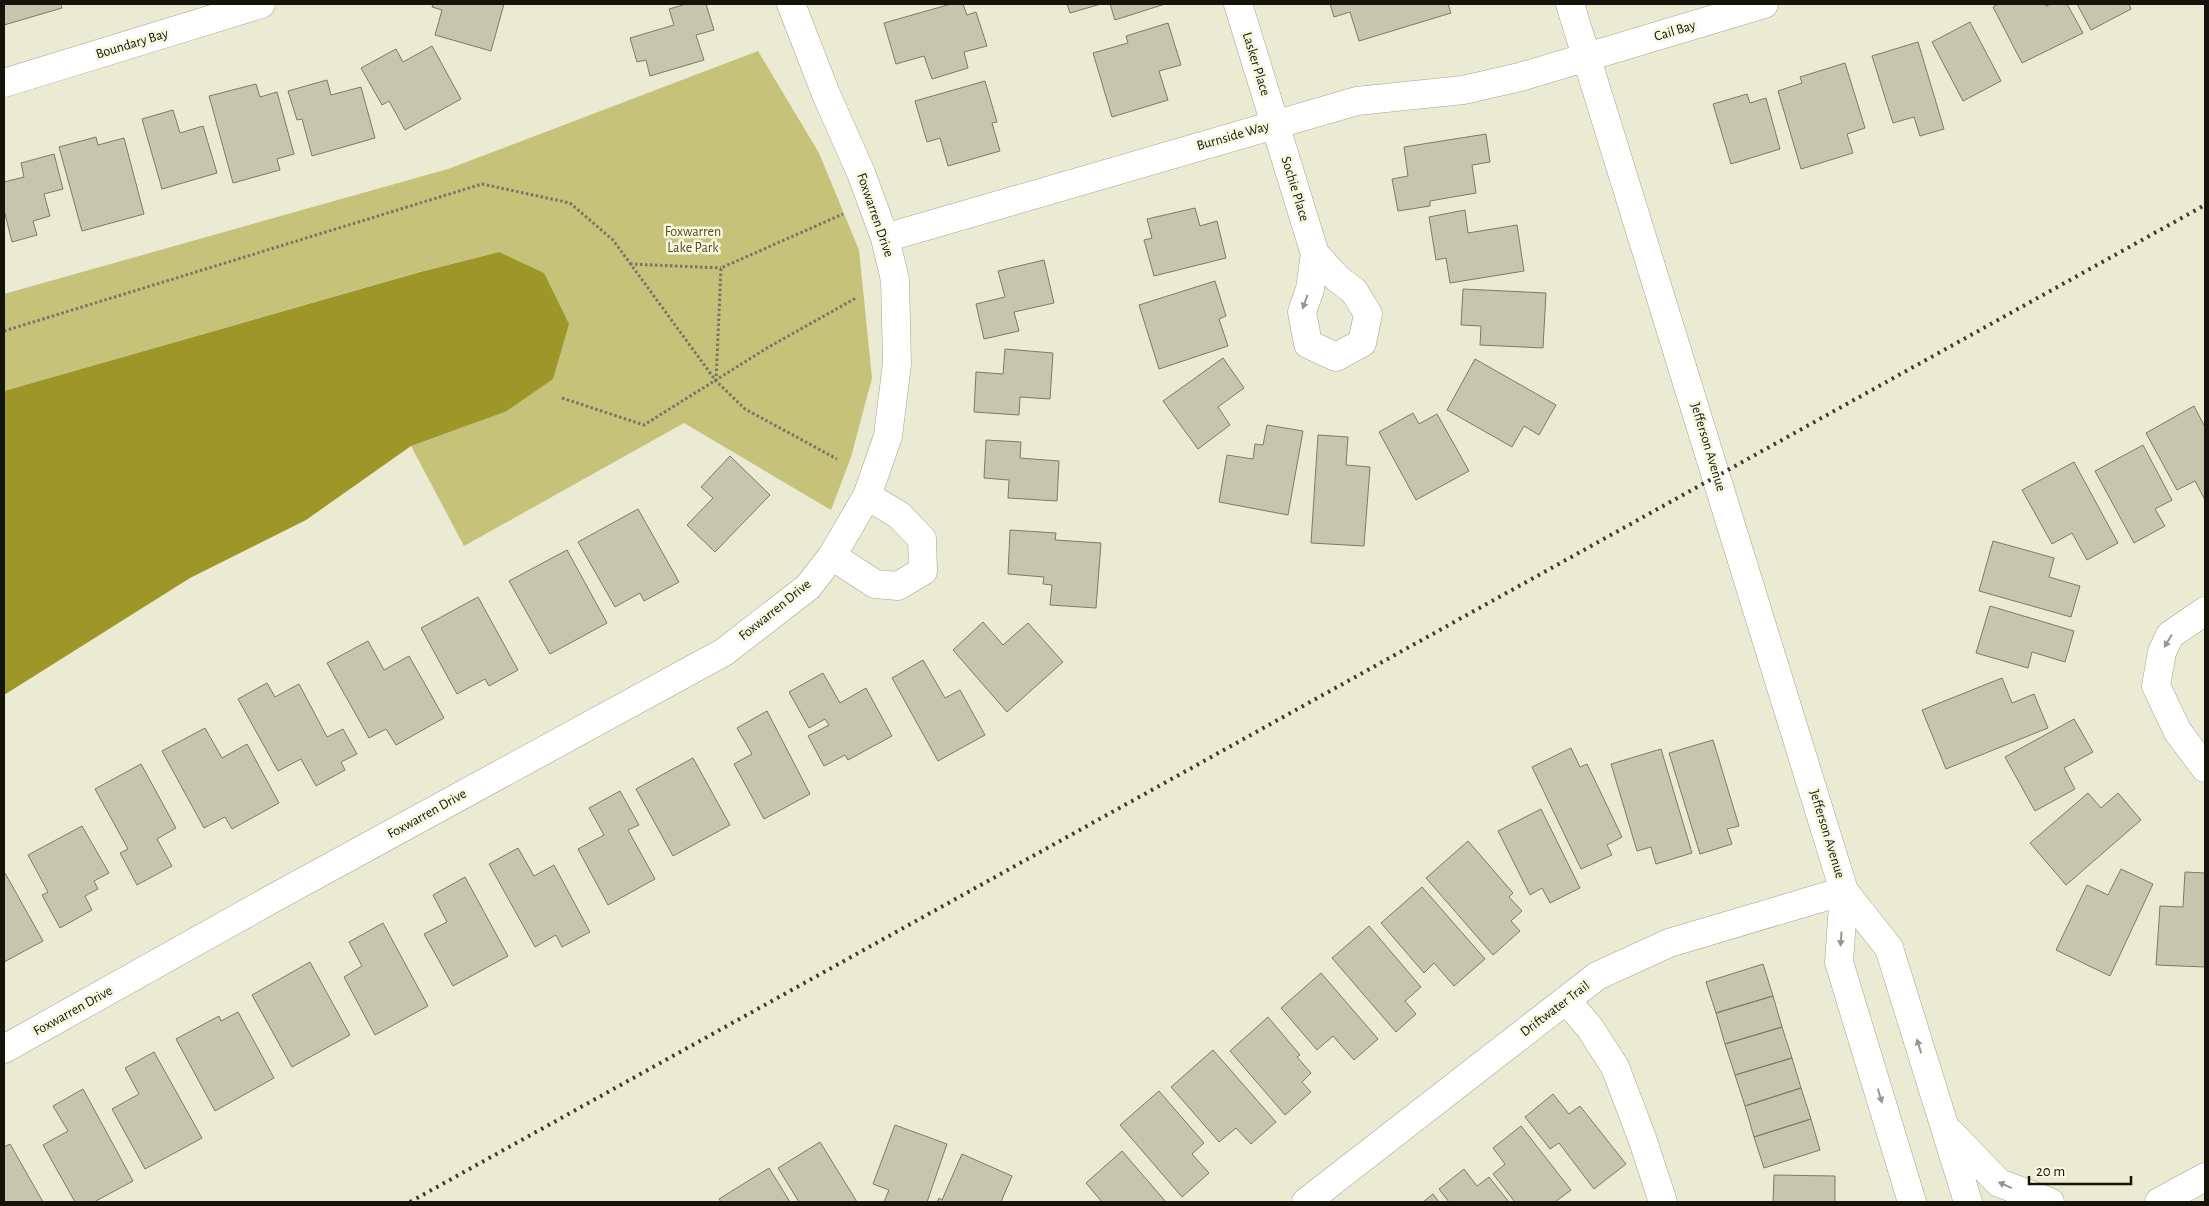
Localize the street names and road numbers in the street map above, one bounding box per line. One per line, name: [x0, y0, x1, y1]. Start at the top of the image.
street label: Cail Bay: [1653, 18, 1697, 44]
street label: Boundary Bay: [94, 26, 170, 62]
street label: Lasker Place: [1240, 30, 1272, 98]
street label: Burnside Way: [1195, 119, 1271, 153]
street label: Sochie Place: [1279, 155, 1311, 223]
street label: Foxwarren Drive: [854, 171, 896, 259]
street label: Jefferson Avenue: [1688, 401, 1728, 493]
street label: Foxwarren Drive: [736, 577, 814, 643]
street label: Foxwarren Drive: [385, 787, 469, 841]
street label: Jefferson Avenue: [1807, 788, 1847, 880]
street label: Driftwater Trail: [1518, 979, 1592, 1039]
street label: Foxwarren Drive: [31, 984, 115, 1038]

